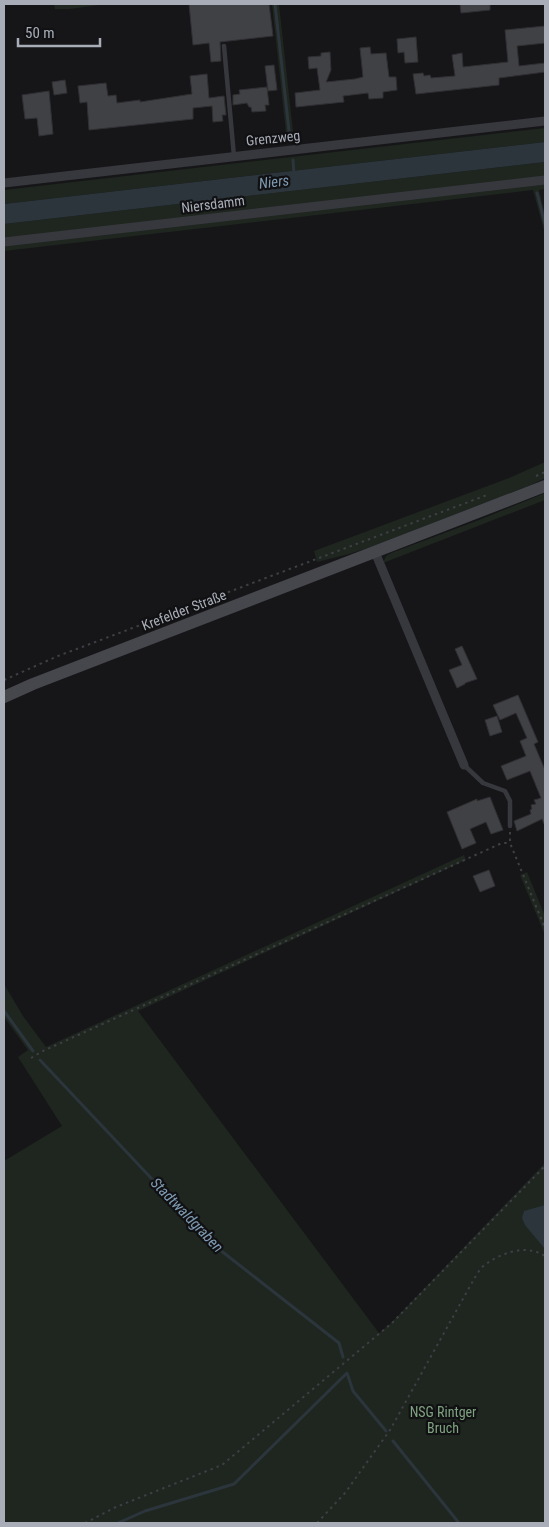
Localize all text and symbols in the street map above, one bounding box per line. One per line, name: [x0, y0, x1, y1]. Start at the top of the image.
scale bar: [18, 15, 100, 47]
text: 50 m: [25, 24, 55, 42]
street label: Grenzweg: [245, 127, 301, 149]
water label: Niers: [258, 171, 290, 193]
street label: Niersdamm: [180, 192, 246, 216]
street label: Krefelder Straße: [139, 586, 229, 633]
water label: Stadtwaldgraben: [147, 1174, 227, 1256]
park label: NSG Rintger Bruch: [410, 1404, 476, 1436]

